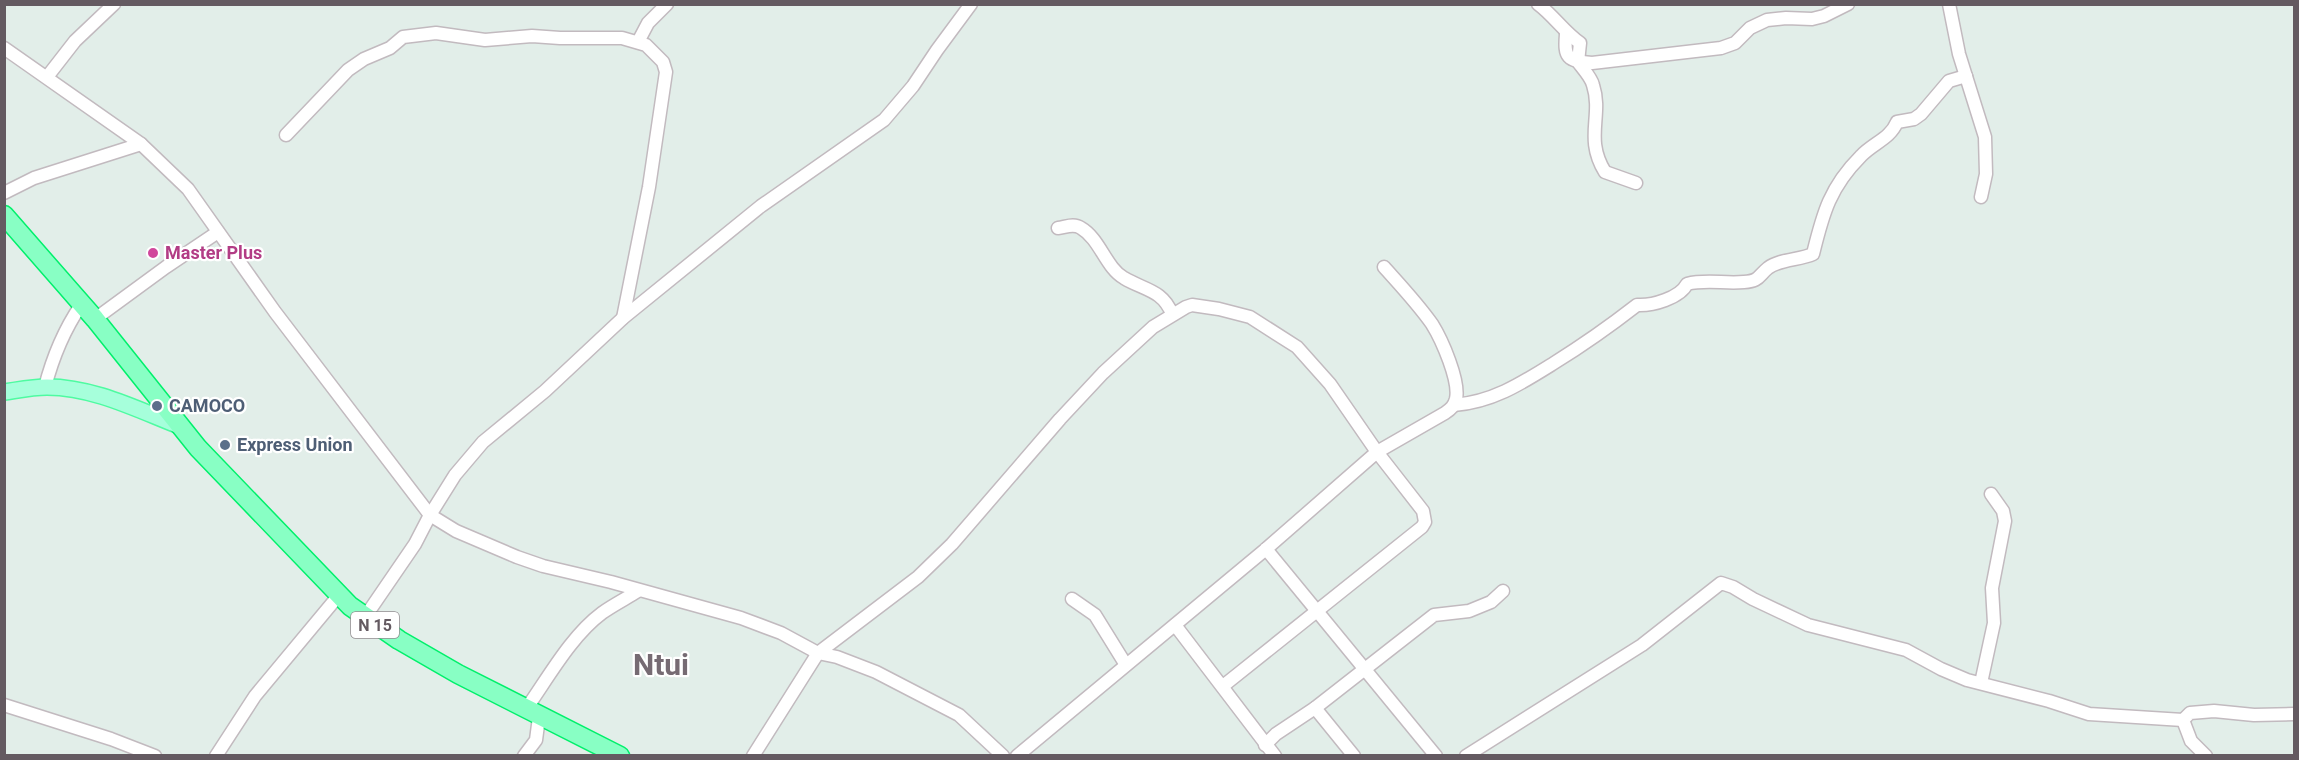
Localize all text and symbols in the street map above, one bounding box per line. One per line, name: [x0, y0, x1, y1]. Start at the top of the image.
place label: Master Plus: [165, 242, 262, 263]
marker: Master Plus: [146, 246, 160, 260]
place label: CAMOCO: [169, 395, 245, 416]
marker: CAMOCO: [150, 399, 164, 413]
place label: Express Union: [237, 434, 353, 455]
marker: Express Union: [218, 438, 232, 452]
road number: N 15: [351, 612, 399, 638]
district label: Ntui: [633, 647, 689, 682]

